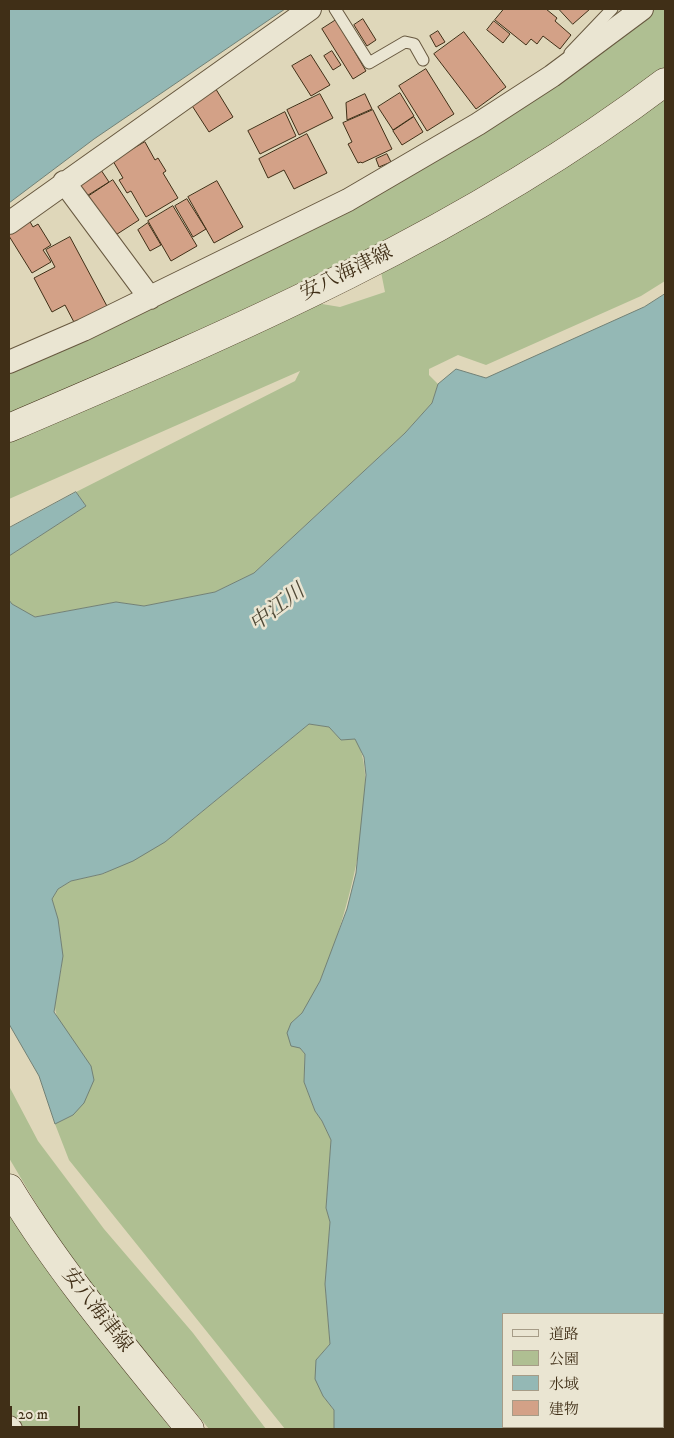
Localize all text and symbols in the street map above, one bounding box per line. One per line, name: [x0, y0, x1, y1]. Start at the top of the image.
street label: 安八海津線: [297, 241, 397, 307]
water label: 中江川: [245, 580, 311, 638]
street label: 安八海津線: [56, 1264, 136, 1358]
legend: [502, 1313, 664, 1428]
text: 道路: [549, 1325, 579, 1344]
text: 公園: [549, 1350, 579, 1369]
text: 水域: [549, 1375, 579, 1394]
scale bar: [12, 1396, 82, 1428]
text: 建物: [549, 1400, 579, 1419]
text: 20 m: [18, 1405, 48, 1424]

